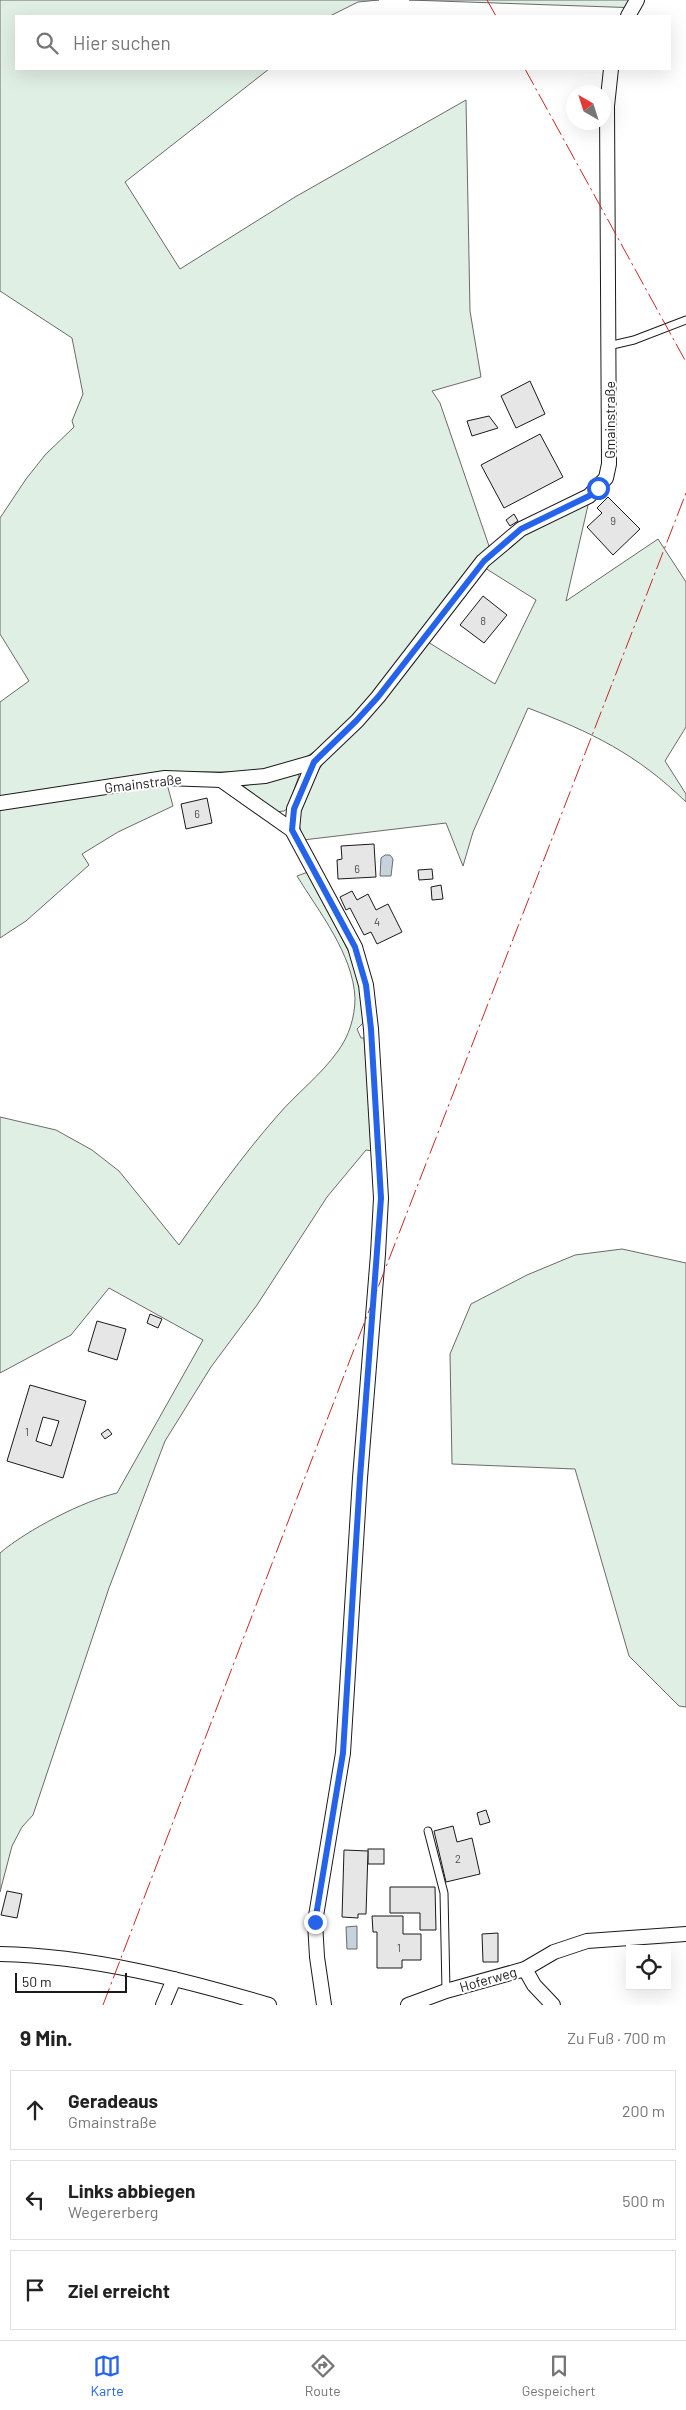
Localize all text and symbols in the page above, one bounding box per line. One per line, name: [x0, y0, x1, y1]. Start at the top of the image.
search box: [15, 15, 671, 70]
icon: search: [33, 29, 61, 57]
text: Hier suchen: [73, 31, 171, 54]
north arrow: [566, 85, 611, 130]
street label: Gmainstraße: [601, 381, 618, 459]
route start: [587, 477, 610, 500]
house number: 9: [610, 514, 616, 527]
house number: 8: [480, 614, 486, 627]
street label: Gmainstraße: [103, 770, 183, 796]
house number: 6: [194, 807, 200, 820]
house number: 6: [354, 862, 360, 875]
house number: 4: [374, 915, 380, 928]
house number: 1: [25, 1425, 29, 1438]
house number: 2: [455, 1852, 461, 1865]
route end: [304, 1911, 327, 1934]
house number: 1: [397, 1941, 401, 1954]
map controls: [626, 1945, 671, 1990]
button: locate: [626, 1945, 671, 1990]
street label: Hoferweg: [457, 1963, 519, 1995]
scale bar: [15, 1970, 128, 1993]
text: 50 m: [22, 1973, 51, 1990]
text: 9 Min.: [20, 2025, 73, 2050]
text: Zu Fuß · 700 m: [567, 2028, 666, 2047]
text: Geradeaus: [68, 2089, 158, 2112]
icon: ahead: [21, 2096, 49, 2124]
text: 200 m: [622, 2101, 665, 2120]
text: Gmainstraße: [68, 2112, 157, 2131]
text: Links abbiegen: [68, 2179, 195, 2202]
icon: left: [21, 2186, 49, 2214]
text: 500 m: [622, 2191, 665, 2210]
text: Wegererberg: [68, 2202, 158, 2221]
icon: arrive: [21, 2276, 49, 2304]
text: Ziel erreicht: [68, 2279, 170, 2302]
tab: Karte: [90, 2352, 124, 2399]
tab: Route: [305, 2352, 341, 2399]
tab: Gespeichert: [522, 2352, 596, 2399]

